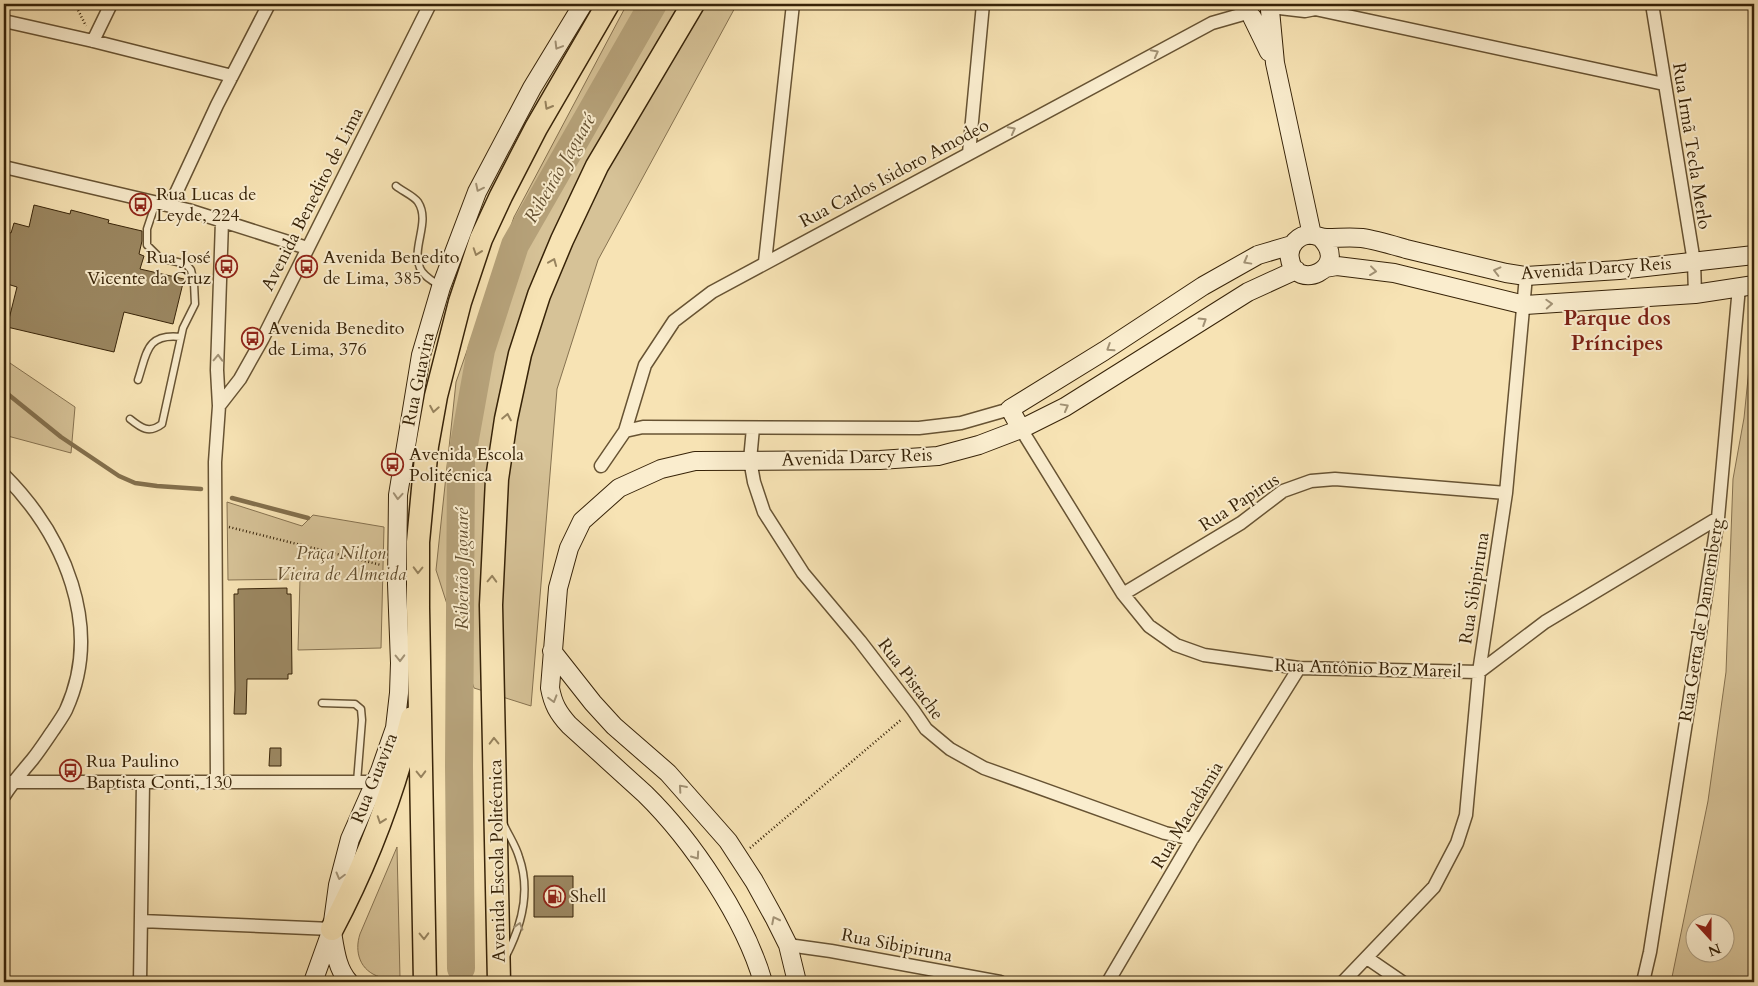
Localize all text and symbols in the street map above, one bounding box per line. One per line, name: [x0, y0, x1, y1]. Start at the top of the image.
one-way arrow: [554, 40, 564, 49]
one-way arrow: [1150, 49, 1159, 59]
street label: Rua Irmã Tecla Merlo: [1666, 61, 1717, 231]
one-way arrow: [544, 101, 554, 110]
street label: Avenida Benedito de Lima: [255, 103, 370, 295]
water label: Ribeirão Jaguaré: [518, 108, 602, 228]
street label: Rua Carlos Isidoro Amodeo: [795, 113, 994, 234]
one-way arrow: [1006, 126, 1015, 136]
place label: Rua Lucas de Leyde, 224: [156, 182, 256, 228]
one-way arrow: [475, 182, 485, 191]
bus stop icon: Rua Lucas de Leyde, 224: [128, 192, 152, 216]
place label: Rua José Vicente da Cruz: [87, 245, 211, 291]
place label: Avenida Benedito de Lima, 385: [323, 245, 460, 291]
one-way arrow: [473, 247, 483, 256]
street label: Avenida Darcy Reis: [1520, 251, 1672, 286]
bus stop icon: Rua José Vicente da Cruz: [215, 255, 239, 279]
bus stop icon: Avenida Benedito de Lima, 385: [295, 255, 319, 279]
one-way arrow: [1243, 255, 1252, 265]
one-way arrow: [547, 258, 558, 267]
one-way arrow: [1369, 265, 1378, 275]
one-way arrow: [1492, 266, 1501, 277]
one-way arrow: [1546, 299, 1554, 310]
district label: Parque dos Príncipes: [1563, 303, 1671, 358]
place label: Avenida Benedito de Lima, 376: [268, 316, 405, 362]
one-way arrow: [1197, 317, 1206, 327]
bus stop icon: Avenida Benedito de Lima, 376: [240, 326, 264, 350]
street label: Rua Guavira: [396, 330, 441, 428]
one-way arrow: [1106, 342, 1115, 351]
one-way arrow: [212, 353, 223, 361]
one-way arrow: [1060, 403, 1069, 413]
one-way arrow: [429, 404, 439, 413]
one-way arrow: [501, 413, 511, 421]
place label: Avenida Escola Politécnica: [409, 442, 524, 488]
street label: Avenida Darcy Reis: [781, 442, 933, 473]
bus stop icon: Avenida Escola Politécnica: [381, 452, 405, 476]
street label: Rua Papirus: [1195, 467, 1284, 538]
one-way arrow: [393, 492, 404, 500]
water label: Ribeirão Jaguaré: [449, 506, 475, 630]
street label: Rua Gerta de Dannemberg: [1673, 516, 1730, 724]
street label: Rua Sibipiruna: [1453, 530, 1496, 646]
park label: Praça Nilton Vieira de Almeida: [276, 541, 406, 587]
one-way arrow: [413, 566, 423, 574]
one-way arrow: [487, 574, 497, 582]
street label: Rua Pistache: [872, 633, 950, 725]
street label: Rua Antônio Boz Mareil: [1274, 653, 1462, 684]
one-way arrow: [395, 654, 405, 662]
one-way arrow: [547, 694, 557, 703]
street label: Rua Guavira: [345, 729, 404, 827]
one-way arrow: [489, 737, 499, 744]
place label: Rua Paulino Baptista Conti, 130: [86, 749, 232, 795]
street label: Rua Macadâmia: [1146, 757, 1229, 874]
bus stop icon: Rua Paulino Baptista Conti, 130: [58, 759, 82, 783]
street label: Avenida Escola Politécnica: [483, 759, 512, 963]
one-way arrow: [416, 770, 426, 778]
one-way arrow: [679, 784, 688, 793]
one-way arrow: [376, 816, 386, 824]
one-way arrow: [690, 850, 699, 860]
one-way arrow: [335, 872, 346, 881]
fuel station icon: Shell: [542, 884, 566, 908]
place label: Shell: [570, 884, 607, 909]
north arrow: [1686, 914, 1736, 964]
one-way arrow: [771, 916, 781, 925]
one-way arrow: [513, 922, 523, 930]
street label: Rua Sibipiruna: [839, 922, 955, 969]
one-way arrow: [419, 932, 429, 940]
text: N: [1705, 939, 1724, 961]

